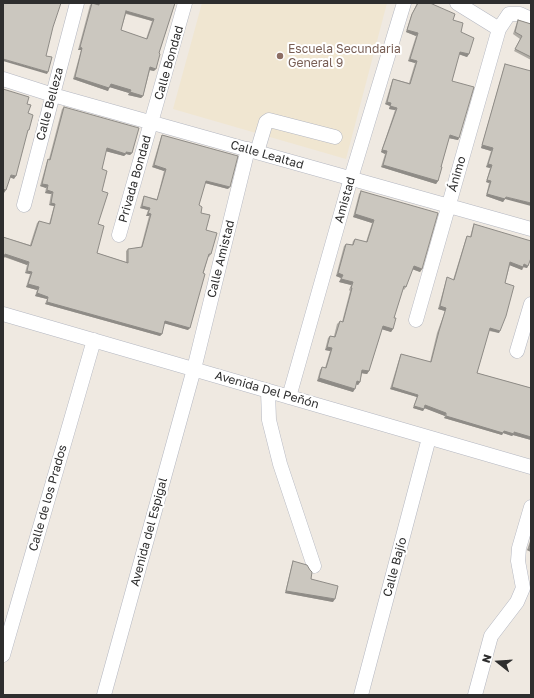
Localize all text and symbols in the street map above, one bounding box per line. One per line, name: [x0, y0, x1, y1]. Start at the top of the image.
street label: Calle Bondad: [152, 24, 186, 102]
place label: Escuela Secundaria General 9: [288, 42, 401, 70]
marker: Escuela Secundaria General 9: [275, 51, 285, 61]
street label: Calle Belleza: [33, 66, 67, 142]
street label: Privada Bondad: [116, 134, 154, 224]
street label: Calle Lealtad: [229, 138, 305, 172]
street label: Ánimo: [445, 154, 469, 194]
street label: Amistad: [332, 175, 358, 225]
street label: Calle Amistad: [204, 219, 238, 299]
street label: Avenida Del Peñón: [213, 368, 321, 412]
street label: Calle de los Prados: [26, 443, 70, 553]
street label: Avenida del Espigal: [128, 476, 170, 588]
street label: Calle Bajío: [380, 536, 410, 598]
north arrow: [478, 642, 518, 682]
text: N: [479, 652, 493, 664]

